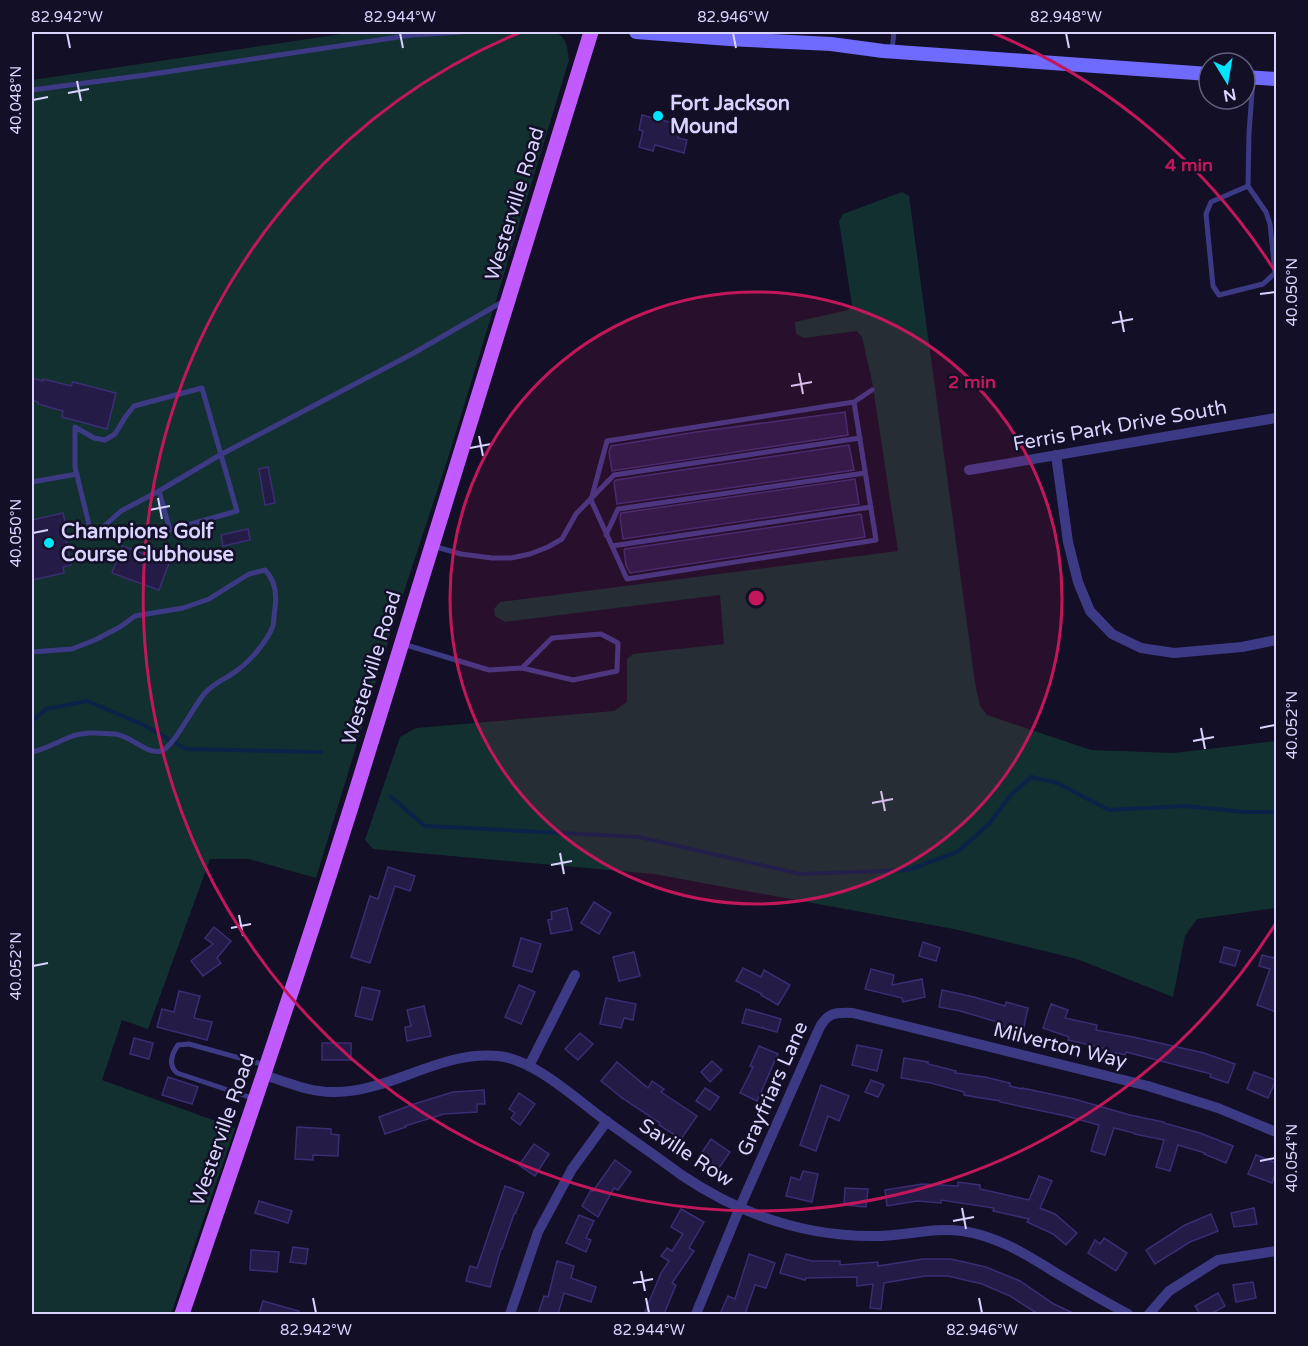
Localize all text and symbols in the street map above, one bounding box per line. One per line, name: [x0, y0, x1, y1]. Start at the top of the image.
text: 82.942°W: [31, 8, 103, 26]
text: 82.944°W: [364, 8, 436, 26]
text: 82.946°W: [697, 8, 769, 26]
text: 82.948°W: [1030, 8, 1102, 26]
north arrow: [1197, 51, 1257, 111]
text: 40.048°N: [7, 66, 25, 134]
text: N: [1221, 84, 1238, 106]
place label: Fort Jackson Mound: [670, 92, 790, 139]
marker: Fort Jackson Mound: [651, 109, 665, 123]
street label: Westerville Road: [480, 124, 550, 284]
text: 4 min: [1165, 154, 1213, 176]
text: 40.050°N: [1283, 258, 1301, 326]
text: 2 min: [948, 371, 996, 393]
street label: Ferris Park Drive South: [1011, 395, 1229, 457]
text: 40.050°N: [7, 499, 25, 567]
place label: Champions Golf Course Clubhouse: [61, 520, 234, 567]
marker: Champions Golf Course Clubhouse: [42, 536, 56, 550]
street label: Westerville Road: [337, 588, 407, 748]
centre of rings: [746, 588, 766, 608]
text: 40.052°N: [1283, 691, 1301, 759]
text: 40.052°N: [7, 932, 25, 1000]
street label: Grayfriars Lane: [733, 1018, 813, 1160]
street label: Milverton Way: [991, 1018, 1130, 1074]
street label: Westerville Road: [186, 1051, 260, 1209]
street label: Saville Row: [634, 1114, 738, 1192]
text: 40.054°N: [1283, 1124, 1301, 1192]
text: 82.942°W: [280, 1321, 352, 1339]
text: 82.944°W: [613, 1321, 685, 1339]
text: 82.946°W: [946, 1321, 1018, 1339]

